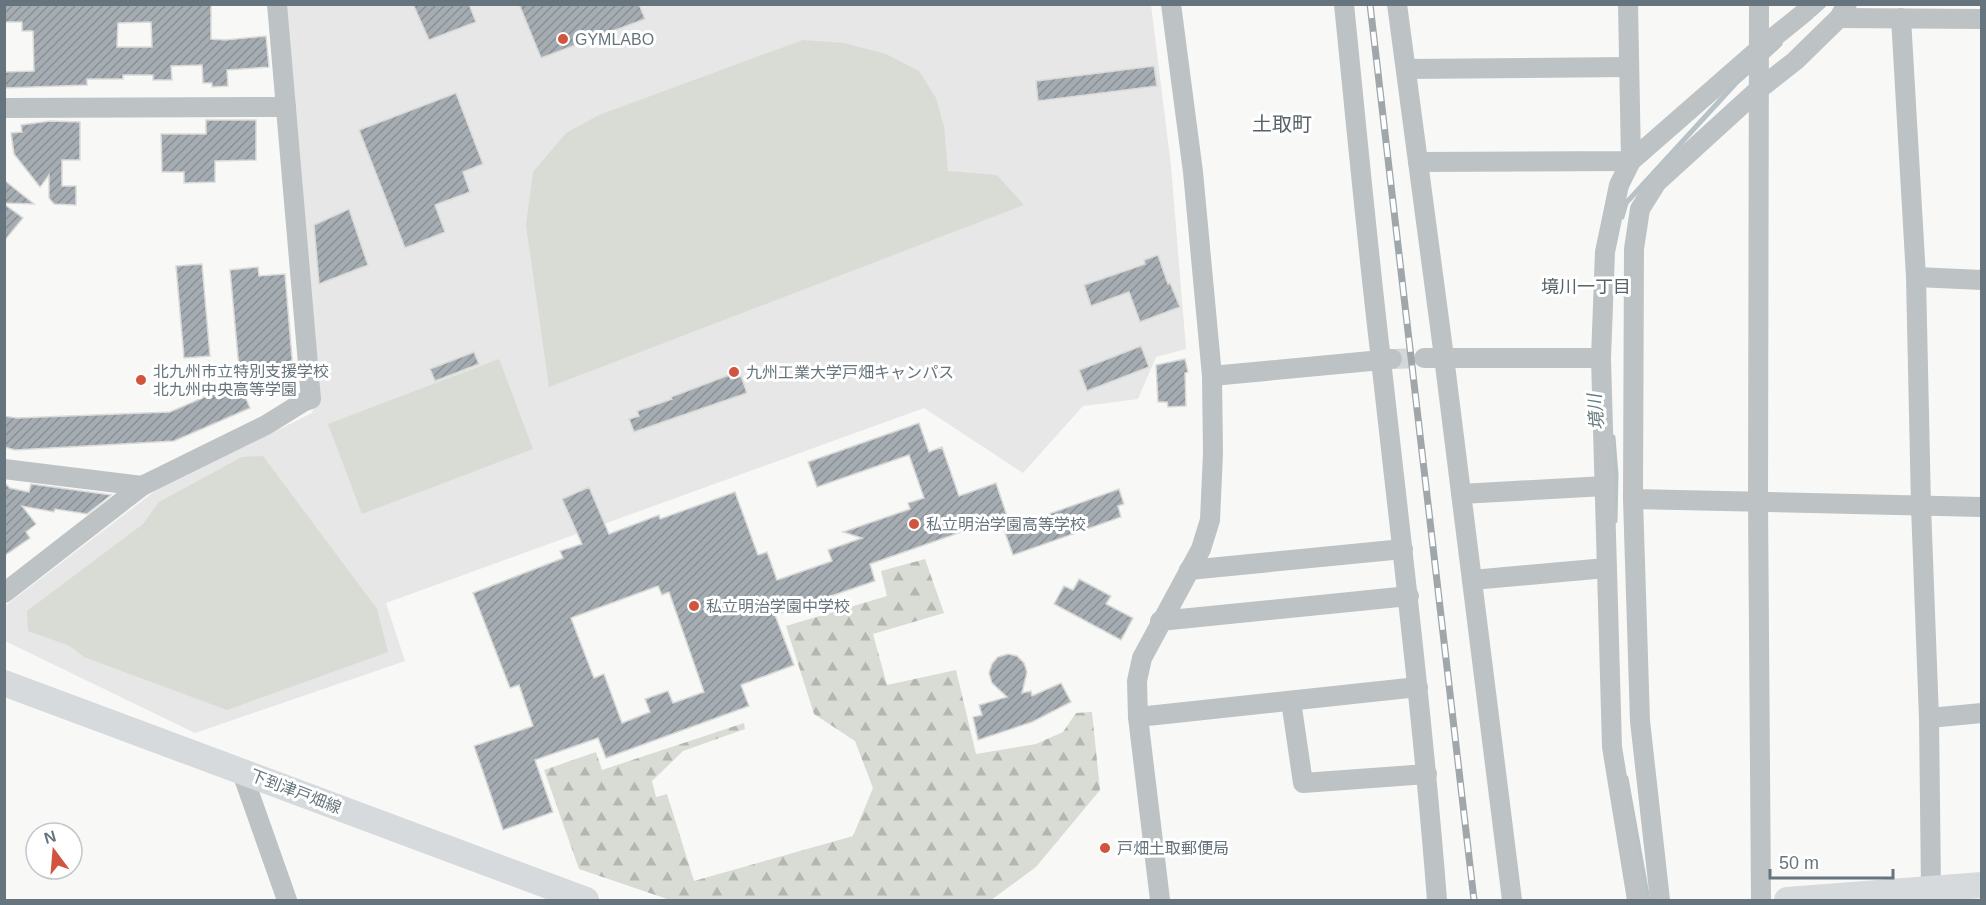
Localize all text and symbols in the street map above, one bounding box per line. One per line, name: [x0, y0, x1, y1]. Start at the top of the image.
place label: GYMLABO: [575, 31, 654, 48]
marker: GYMLABO: [556, 32, 570, 46]
district label: 土取町: [1252, 113, 1312, 135]
district label: 境川一丁目: [1541, 277, 1631, 297]
place label: 北九州市立特別支援学校 北九州中央高等学園: [153, 363, 329, 398]
place label: 九州工業大学戸畑キャンパス: [746, 364, 954, 381]
marker: 九州工業大学戸畑キャンパス: [727, 365, 741, 379]
marker: 北九州市立特別支援学校 北九州中央高等学園: [134, 373, 148, 387]
water label: 境川: [1584, 391, 1608, 431]
place label: 私立明治学園高等学校: [926, 516, 1086, 533]
marker: 私立明治学園高等学校: [907, 517, 921, 531]
place label: 私立明治学園中学校: [706, 598, 850, 615]
marker: 私立明治学園中学校: [687, 599, 701, 613]
street label: 下到津戸畑線: [248, 766, 344, 817]
north arrow: [24, 821, 84, 881]
text: N: [42, 827, 58, 847]
place label: 戸畑土取郵便局: [1117, 840, 1229, 857]
marker: 戸畑土取郵便局: [1098, 841, 1112, 855]
scale bar: [1770, 842, 1893, 880]
text: 50 m: [1779, 853, 1819, 873]

